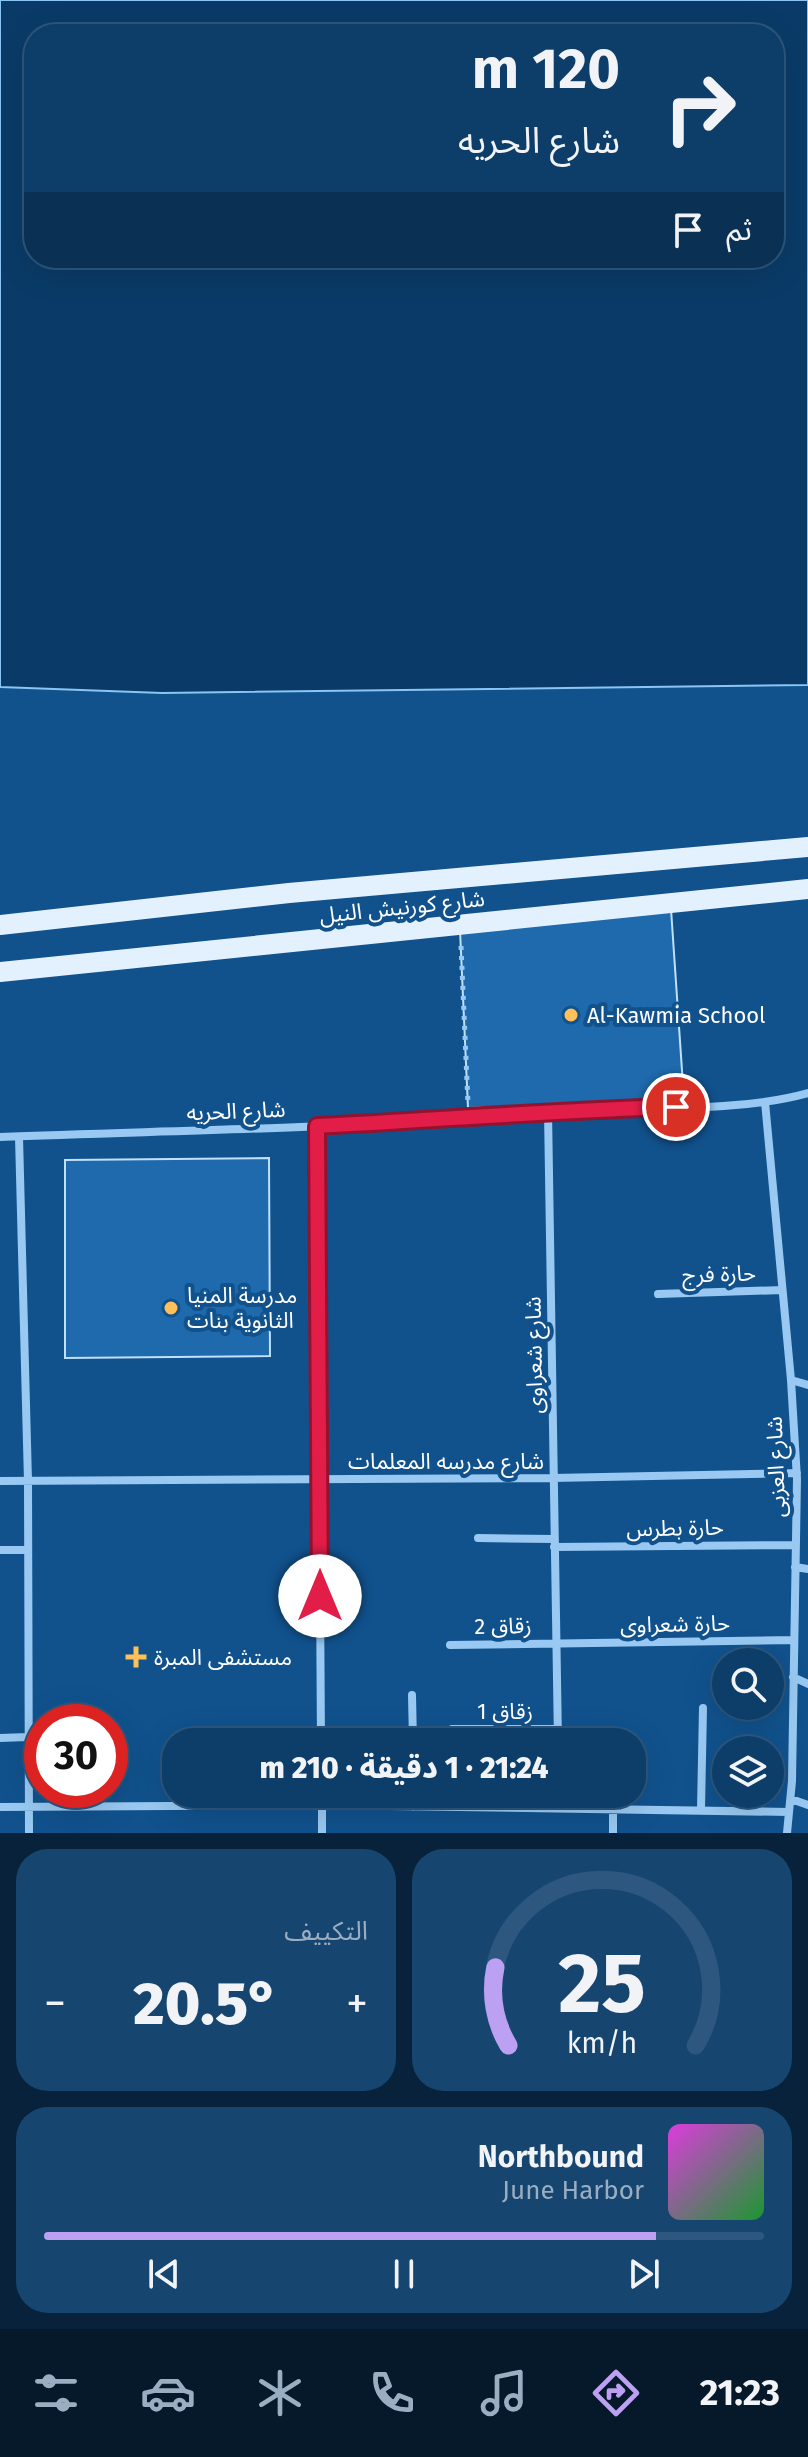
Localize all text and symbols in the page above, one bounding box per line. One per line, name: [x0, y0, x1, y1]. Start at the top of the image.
text: 120 m: [472, 36, 620, 103]
icon: right: [648, 56, 752, 160]
text: شارع الحريه: [458, 119, 620, 163]
icon: arrive: [666, 208, 710, 252]
text: ثم: [726, 212, 752, 248]
street label: شارع كورنيش النيل: [318, 885, 486, 932]
place label: Al-Kawmia School: [587, 1002, 766, 1029]
marker: Al-Kawmia School: [562, 1006, 580, 1024]
pin: [642, 1073, 710, 1141]
icon: arrive: [654, 1085, 698, 1129]
street label: شارع الحريه: [186, 1096, 286, 1129]
street label: حارة فرج: [682, 1259, 757, 1292]
place label: مدرسة المنيا الثانوية بنات: [187, 1282, 297, 1334]
street label: شارع شعراوى: [519, 1296, 552, 1414]
marker: مدرسة المنيا الثانوية بنات: [162, 1299, 180, 1317]
street label: شارع العزبى: [761, 1416, 794, 1518]
street label: شارع مدرسه المعلمات: [348, 1448, 544, 1478]
street label: حارة بطرس: [626, 1514, 724, 1542]
position arrow: [278, 1554, 362, 1638]
street label: حارة شعراوى: [620, 1610, 730, 1638]
street label: زقاق 2: [474, 1612, 532, 1640]
place label: مستشفى المبرة: [154, 1644, 292, 1671]
marker: مستشفى المبرة: [125, 1646, 147, 1668]
map controls: [712, 1648, 784, 1808]
button: search: [712, 1648, 784, 1720]
street label: زقاق 1: [477, 1698, 533, 1725]
speed limit sign: 30: [24, 1704, 128, 1808]
button: layers: [712, 1736, 784, 1808]
text: 21:24 · 1 دقيقة · 210 m: [260, 1750, 548, 1786]
text: التكييف: [284, 1916, 368, 1947]
text: 25: [558, 1934, 646, 2034]
text: 20.5°: [133, 1968, 279, 2040]
text: −: [44, 1977, 66, 2030]
text: +: [346, 1977, 368, 2030]
text: km/h: [567, 2026, 637, 2061]
text: Northbound: [478, 2139, 644, 2175]
text: June Harbor: [502, 2175, 644, 2206]
icon: previous: [142, 2252, 186, 2296]
icon: pause: [382, 2252, 426, 2296]
icon: next: [622, 2252, 666, 2296]
icon: filters: [28, 2365, 84, 2421]
icon: car: [140, 2365, 196, 2421]
icon: climate: [252, 2365, 308, 2421]
icon: phone: [364, 2365, 420, 2421]
icon: music: [476, 2365, 532, 2421]
icon: directions: [588, 2365, 644, 2421]
text: 21:23: [700, 2371, 780, 2415]

